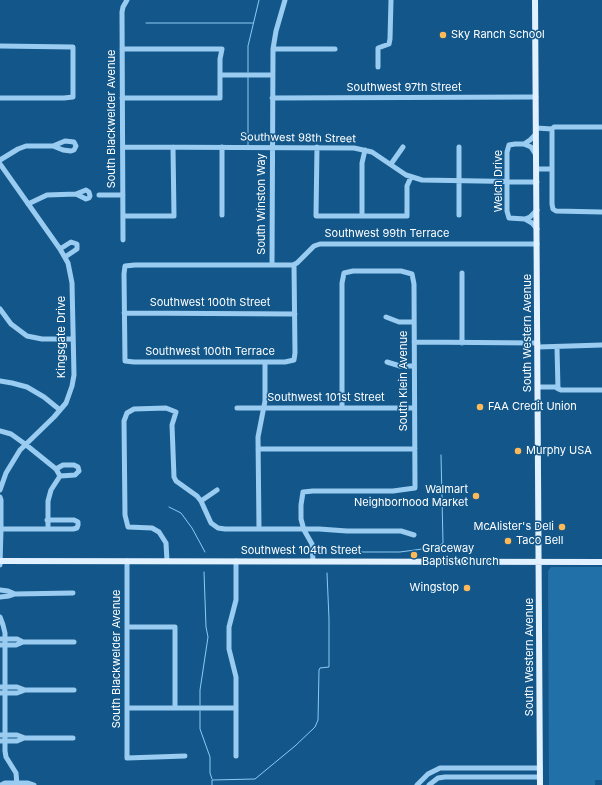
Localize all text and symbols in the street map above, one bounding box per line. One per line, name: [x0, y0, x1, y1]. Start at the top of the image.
place label: Sky Ranch School: [451, 28, 545, 42]
marker: Sky Ranch School: [438, 30, 448, 40]
street label: South Blackwelder Avenue: [105, 50, 119, 188]
street label: Southwest 97th Street: [346, 81, 462, 95]
street label: Southwest 98th Street: [240, 130, 356, 146]
street label: Welch Drive: [492, 150, 506, 212]
street label: South Winston Way: [255, 153, 269, 255]
street label: Southwest 99th Terrace: [325, 227, 449, 241]
street label: South Western Avenue: [521, 274, 535, 392]
street label: Kingsgate Drive: [55, 296, 69, 378]
street label: Southwest 100th Street: [150, 296, 270, 310]
street label: South Klein Avenue: [397, 331, 411, 431]
street label: Southwest 100th Terrace: [145, 345, 275, 359]
street label: Southwest 101st Street: [267, 391, 385, 405]
place label: FAA Credit Union: [488, 400, 577, 414]
marker: FAA Credit Union: [475, 402, 485, 412]
place label: Murphy USA: [526, 444, 592, 458]
marker: Murphy USA: [513, 446, 523, 456]
place label: Walmart Neighborhood Market: [354, 483, 468, 509]
marker: Walmart Neighborhood Market: [471, 491, 481, 501]
place label: McAlister's Deli: [474, 520, 554, 534]
marker: McAlister's Deli: [557, 522, 567, 532]
place label: Taco Bell: [516, 534, 563, 548]
marker: Taco Bell: [503, 536, 513, 546]
place label: Graceway Baptist Church: [422, 542, 499, 568]
street label: Southwest 104th Street: [241, 544, 361, 558]
marker: Graceway Baptist Church: [409, 550, 419, 560]
place label: Wingstop: [410, 581, 459, 595]
marker: Wingstop: [462, 583, 472, 593]
street label: South Blackwelder Avenue: [110, 590, 124, 728]
street label: South Western Avenue: [523, 598, 537, 716]

